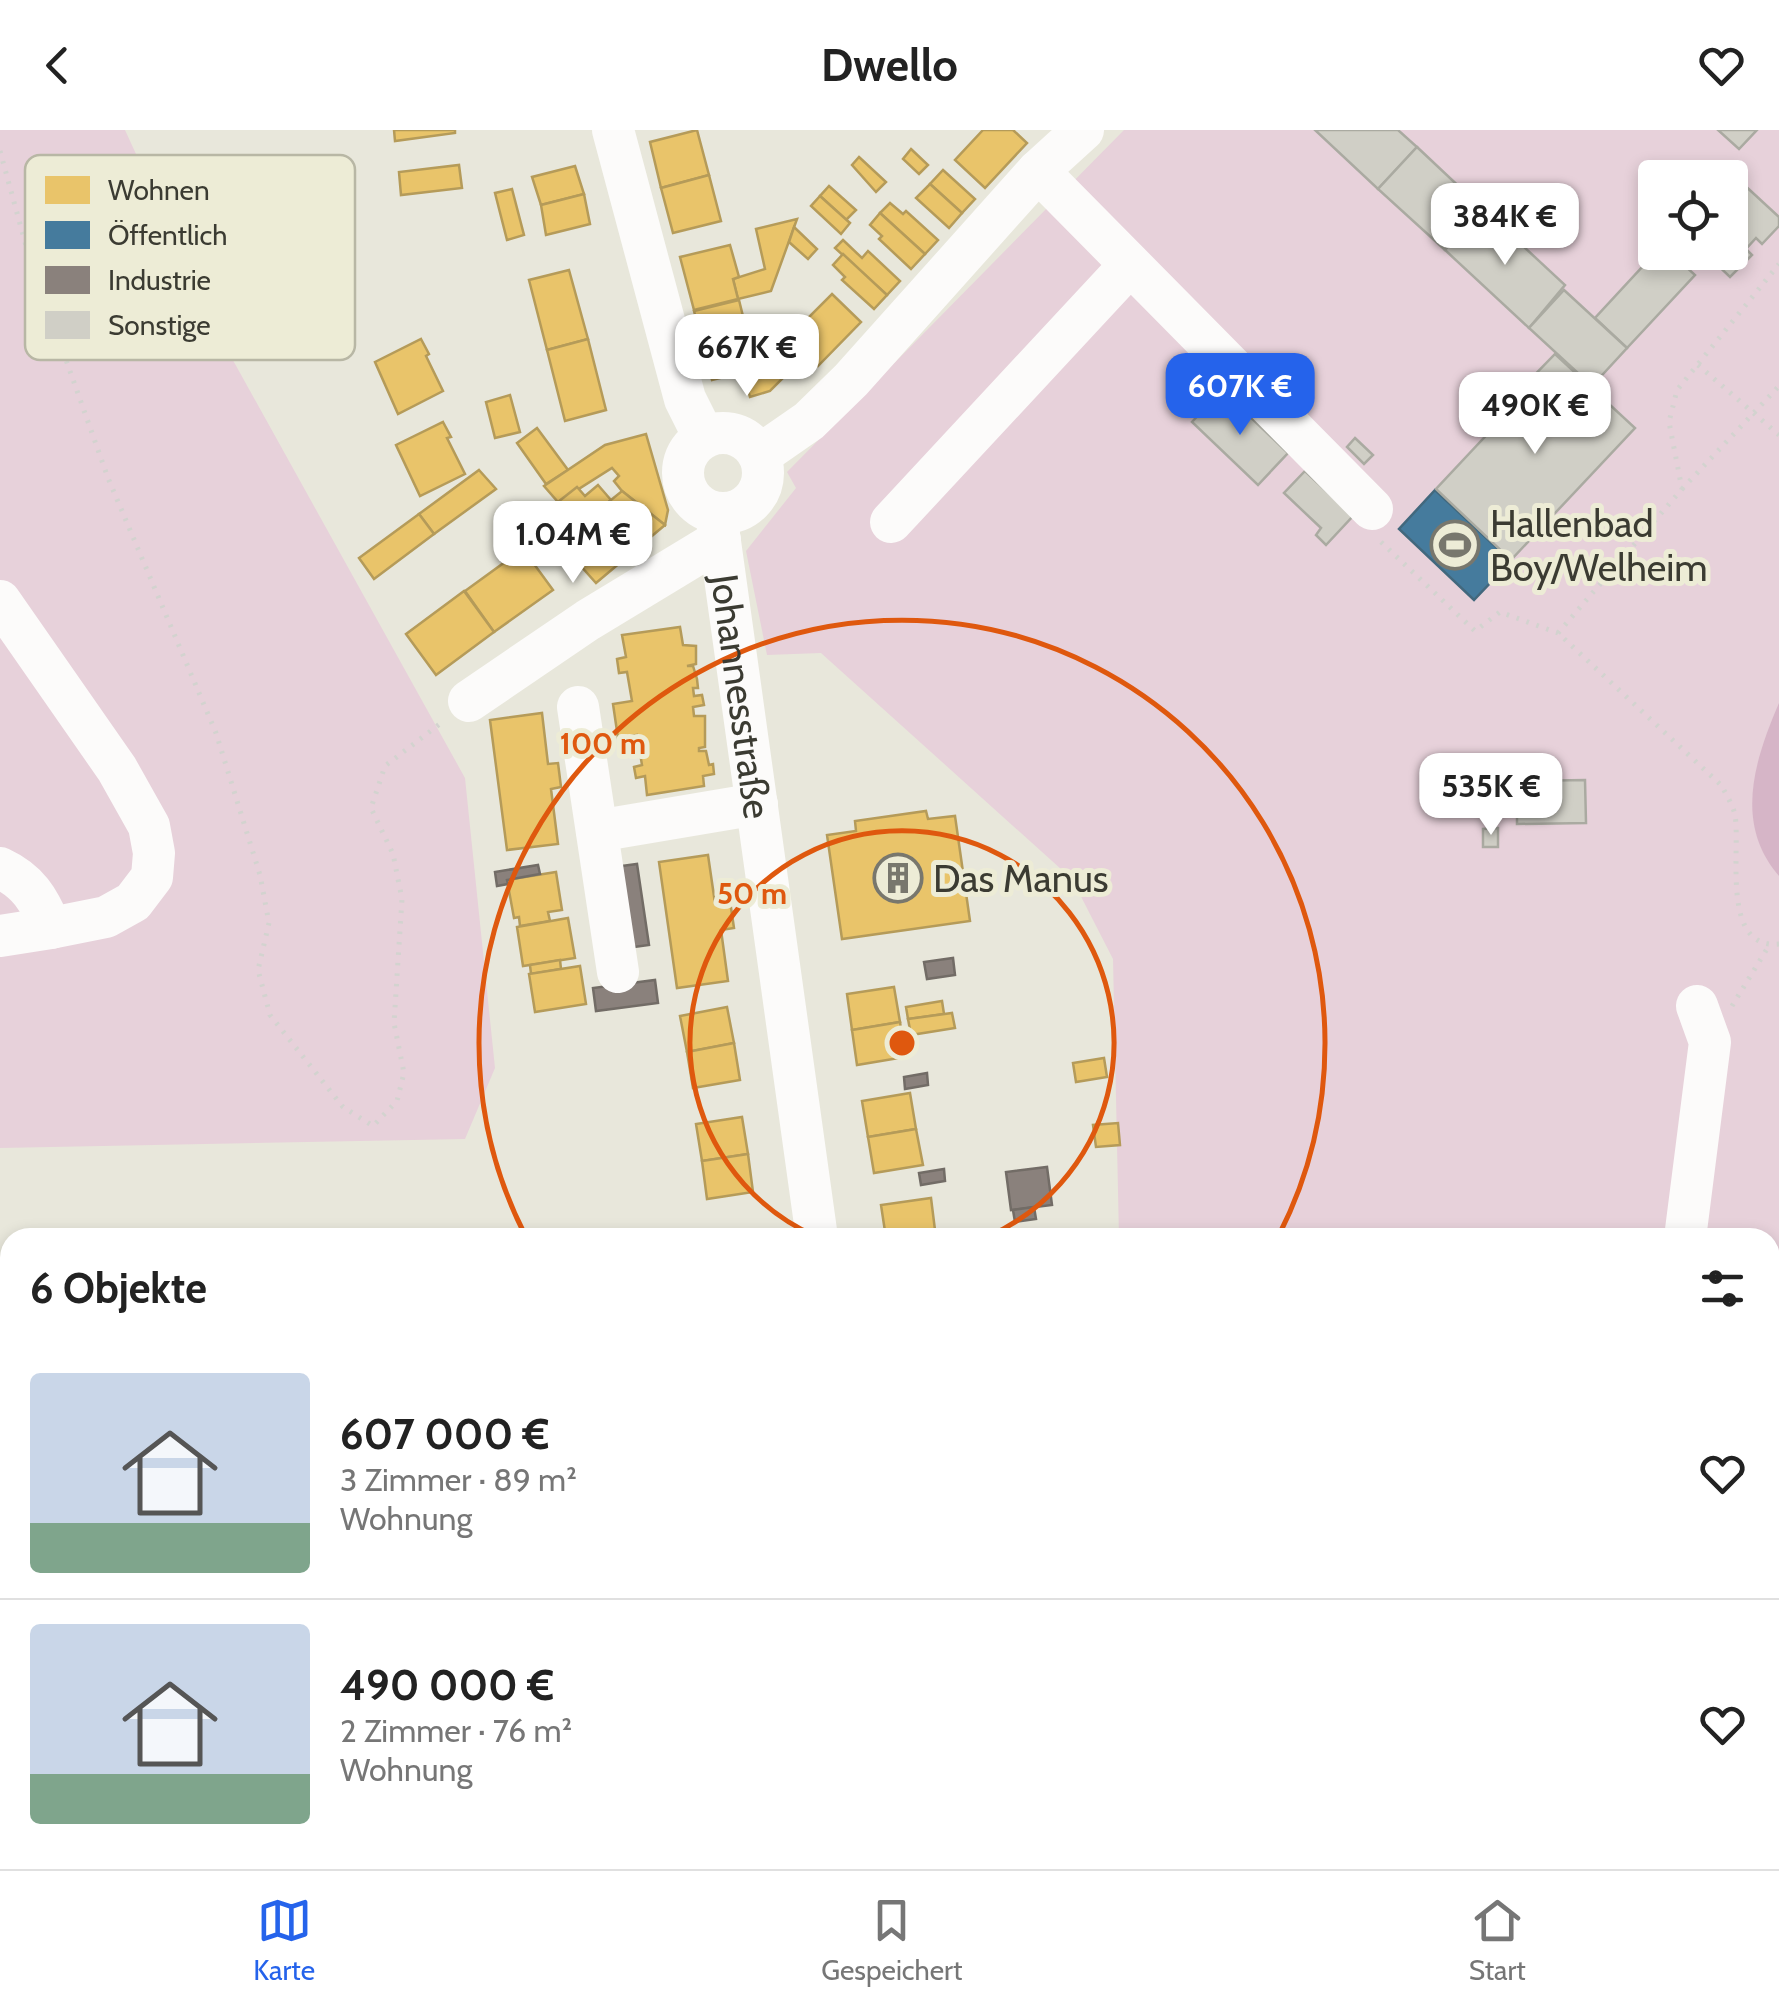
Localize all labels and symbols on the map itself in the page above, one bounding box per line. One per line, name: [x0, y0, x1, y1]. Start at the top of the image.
legend: [25, 155, 355, 360]
text: Wohnen: [108, 173, 210, 207]
pin: 384K €: [1424, 183, 1586, 268]
text: Öffentlich: [108, 218, 227, 252]
text: Industrie: [108, 263, 211, 297]
text: Sonstige: [108, 308, 211, 342]
pin: 667K €: [666, 314, 828, 399]
pin: 607K €: [1159, 353, 1321, 438]
pin: 490K €: [1454, 372, 1616, 457]
place label: Hallenbad Boy/Welheim: [1490, 500, 1708, 591]
pin: 1.04M €: [481, 501, 665, 586]
sports icon: Hallenbad Boy/Welheim: [1429, 519, 1481, 571]
street label: Johannesstraße: [701, 570, 782, 821]
text: 100 m: [560, 725, 646, 762]
pin: 535K €: [1410, 753, 1572, 838]
building icon: Das Manus: [872, 852, 924, 904]
place label: Das Manus: [933, 855, 1109, 902]
text: 50 m: [717, 875, 787, 912]
centre of rings: [884, 1025, 920, 1061]

